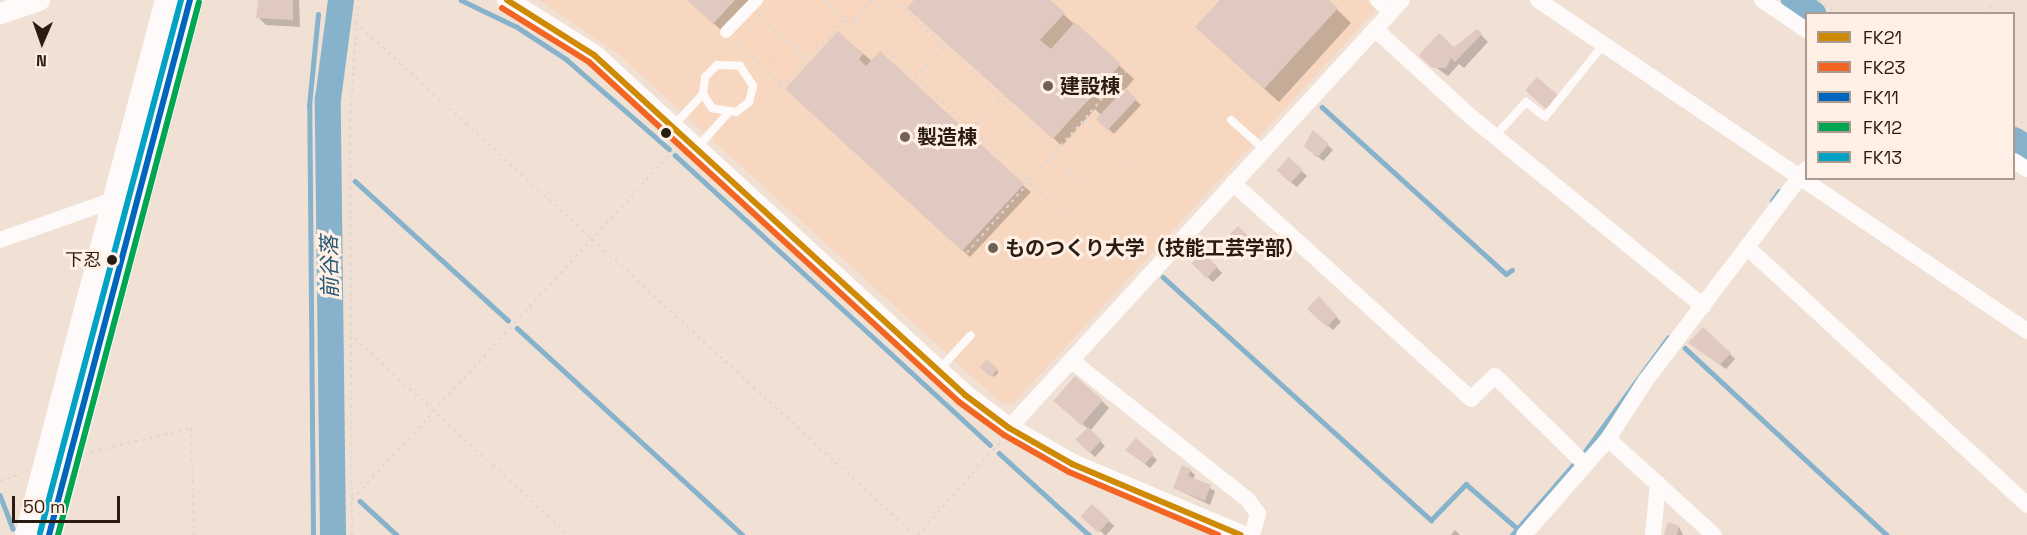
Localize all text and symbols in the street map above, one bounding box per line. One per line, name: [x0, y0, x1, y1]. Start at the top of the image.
north arrow: [12, 12, 72, 72]
legend: [1805, 12, 2015, 180]
text: FK21: [1863, 26, 1902, 49]
text: N: [36, 50, 47, 71]
text: FK23: [1863, 56, 1905, 79]
place label: 建設棟: [1060, 74, 1120, 98]
marker: 建設棟: [1041, 79, 1055, 93]
text: FK11: [1863, 86, 1899, 109]
text: FK12: [1863, 116, 1902, 139]
place label: 製造棟: [917, 125, 977, 149]
unlabelled marker: [660, 127, 672, 139]
marker: 製造棟: [898, 130, 912, 144]
text: FK13: [1863, 146, 1902, 169]
water label: 前谷落: [317, 235, 343, 299]
place label: ものつくり大学（技能工芸学部）: [1005, 236, 1305, 260]
marker: ものつくり大学（技能工芸学部）: [986, 241, 1000, 255]
place label: 下忍: [65, 249, 101, 271]
marker: 下忍: [106, 254, 118, 266]
scale bar: [15, 484, 123, 522]
text: 50 m: [23, 495, 65, 518]

